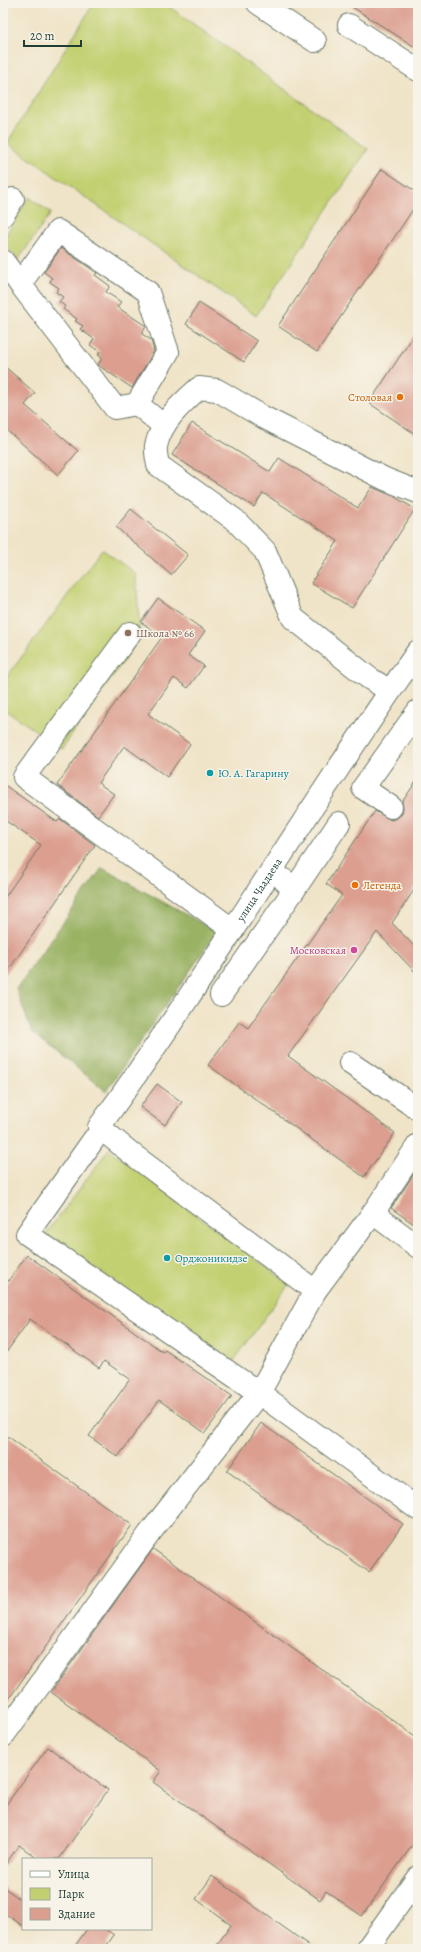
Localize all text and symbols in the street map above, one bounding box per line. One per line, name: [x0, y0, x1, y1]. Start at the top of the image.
scale bar: [24, 22, 81, 48]
text: 20 m: [30, 28, 54, 44]
place label: Столовая: [348, 390, 392, 405]
marker: Столовая: [395, 392, 405, 402]
place label: Школа № 66: [136, 626, 194, 641]
marker: Школа № 66: [123, 628, 133, 638]
place label: Ю. А. Гагарину: [218, 766, 290, 781]
marker: Ю. А. Гагарину: [205, 768, 215, 778]
street label: улица Чаадаева: [233, 855, 286, 925]
place label: Легенда: [363, 878, 402, 893]
marker: Легенда: [350, 880, 360, 890]
place label: Московская: [290, 943, 346, 958]
marker: Московская: [349, 945, 359, 955]
place label: Орджоникидзе: [175, 1251, 248, 1266]
marker: Орджоникидзе: [162, 1253, 172, 1263]
legend: [22, 1858, 152, 1930]
text: Улица: [58, 1866, 90, 1882]
text: Парк: [58, 1886, 84, 1902]
text: Здание: [58, 1906, 95, 1922]

